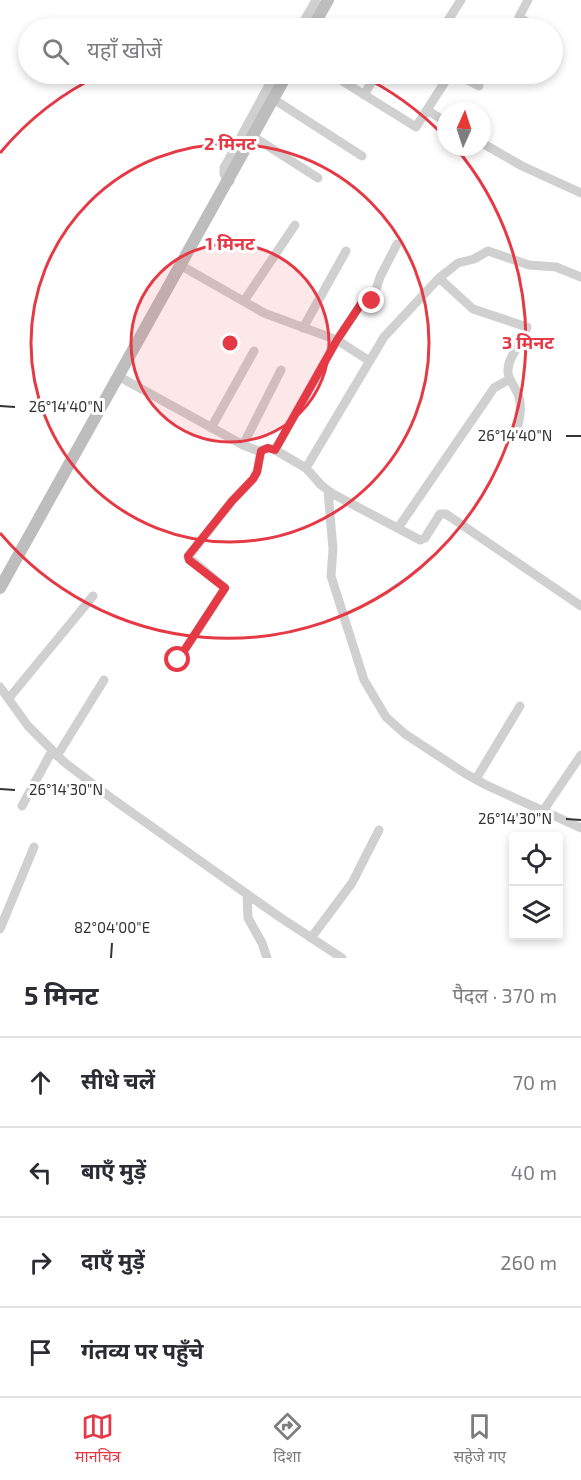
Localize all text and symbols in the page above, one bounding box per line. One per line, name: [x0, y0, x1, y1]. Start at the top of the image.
search box: [18, 18, 563, 84]
icon: search: [39, 35, 72, 68]
text: यहाँ खोजें: [87, 36, 162, 62]
north arrow: [437, 102, 491, 156]
text: 2 मिनट: [204, 132, 256, 154]
text: 1 मिनट: [205, 232, 255, 254]
route end: [358, 287, 384, 313]
text: 3 मिनट: [502, 331, 554, 353]
centre of rings: [220, 333, 240, 353]
text: 26°14'40"N: [29, 397, 103, 415]
text: 26°14'40"N: [478, 426, 552, 444]
route start: [164, 646, 190, 672]
text: 26°14'30"N: [29, 780, 103, 798]
text: 26°14'30"N: [478, 809, 552, 827]
map controls: [509, 832, 563, 940]
button: locate: [509, 832, 563, 886]
button: layers: [509, 886, 563, 940]
text: 82°04'00"E: [74, 918, 150, 936]
text: 5 मिनट: [24, 979, 99, 1010]
text: पैदल · 370 m: [452, 983, 557, 1007]
icon: ahead: [24, 1066, 57, 1099]
text: सीधे चलें: [81, 1067, 155, 1093]
text: 70 m: [513, 1070, 557, 1094]
icon: left: [24, 1156, 57, 1189]
text: बाएँ मुड़ें: [81, 1157, 146, 1183]
text: 40 m: [511, 1160, 557, 1184]
icon: right: [24, 1246, 57, 1279]
text: दाएँ मुड़ें: [81, 1247, 145, 1273]
text: 260 m: [500, 1250, 557, 1274]
icon: arrive: [24, 1336, 57, 1369]
text: गंतव्य पर पहुँचे: [81, 1337, 204, 1363]
tab: मानचित्र: [75, 1410, 121, 1469]
tab: दिशा: [271, 1410, 304, 1469]
tab: सहेजे गए: [453, 1410, 506, 1469]

